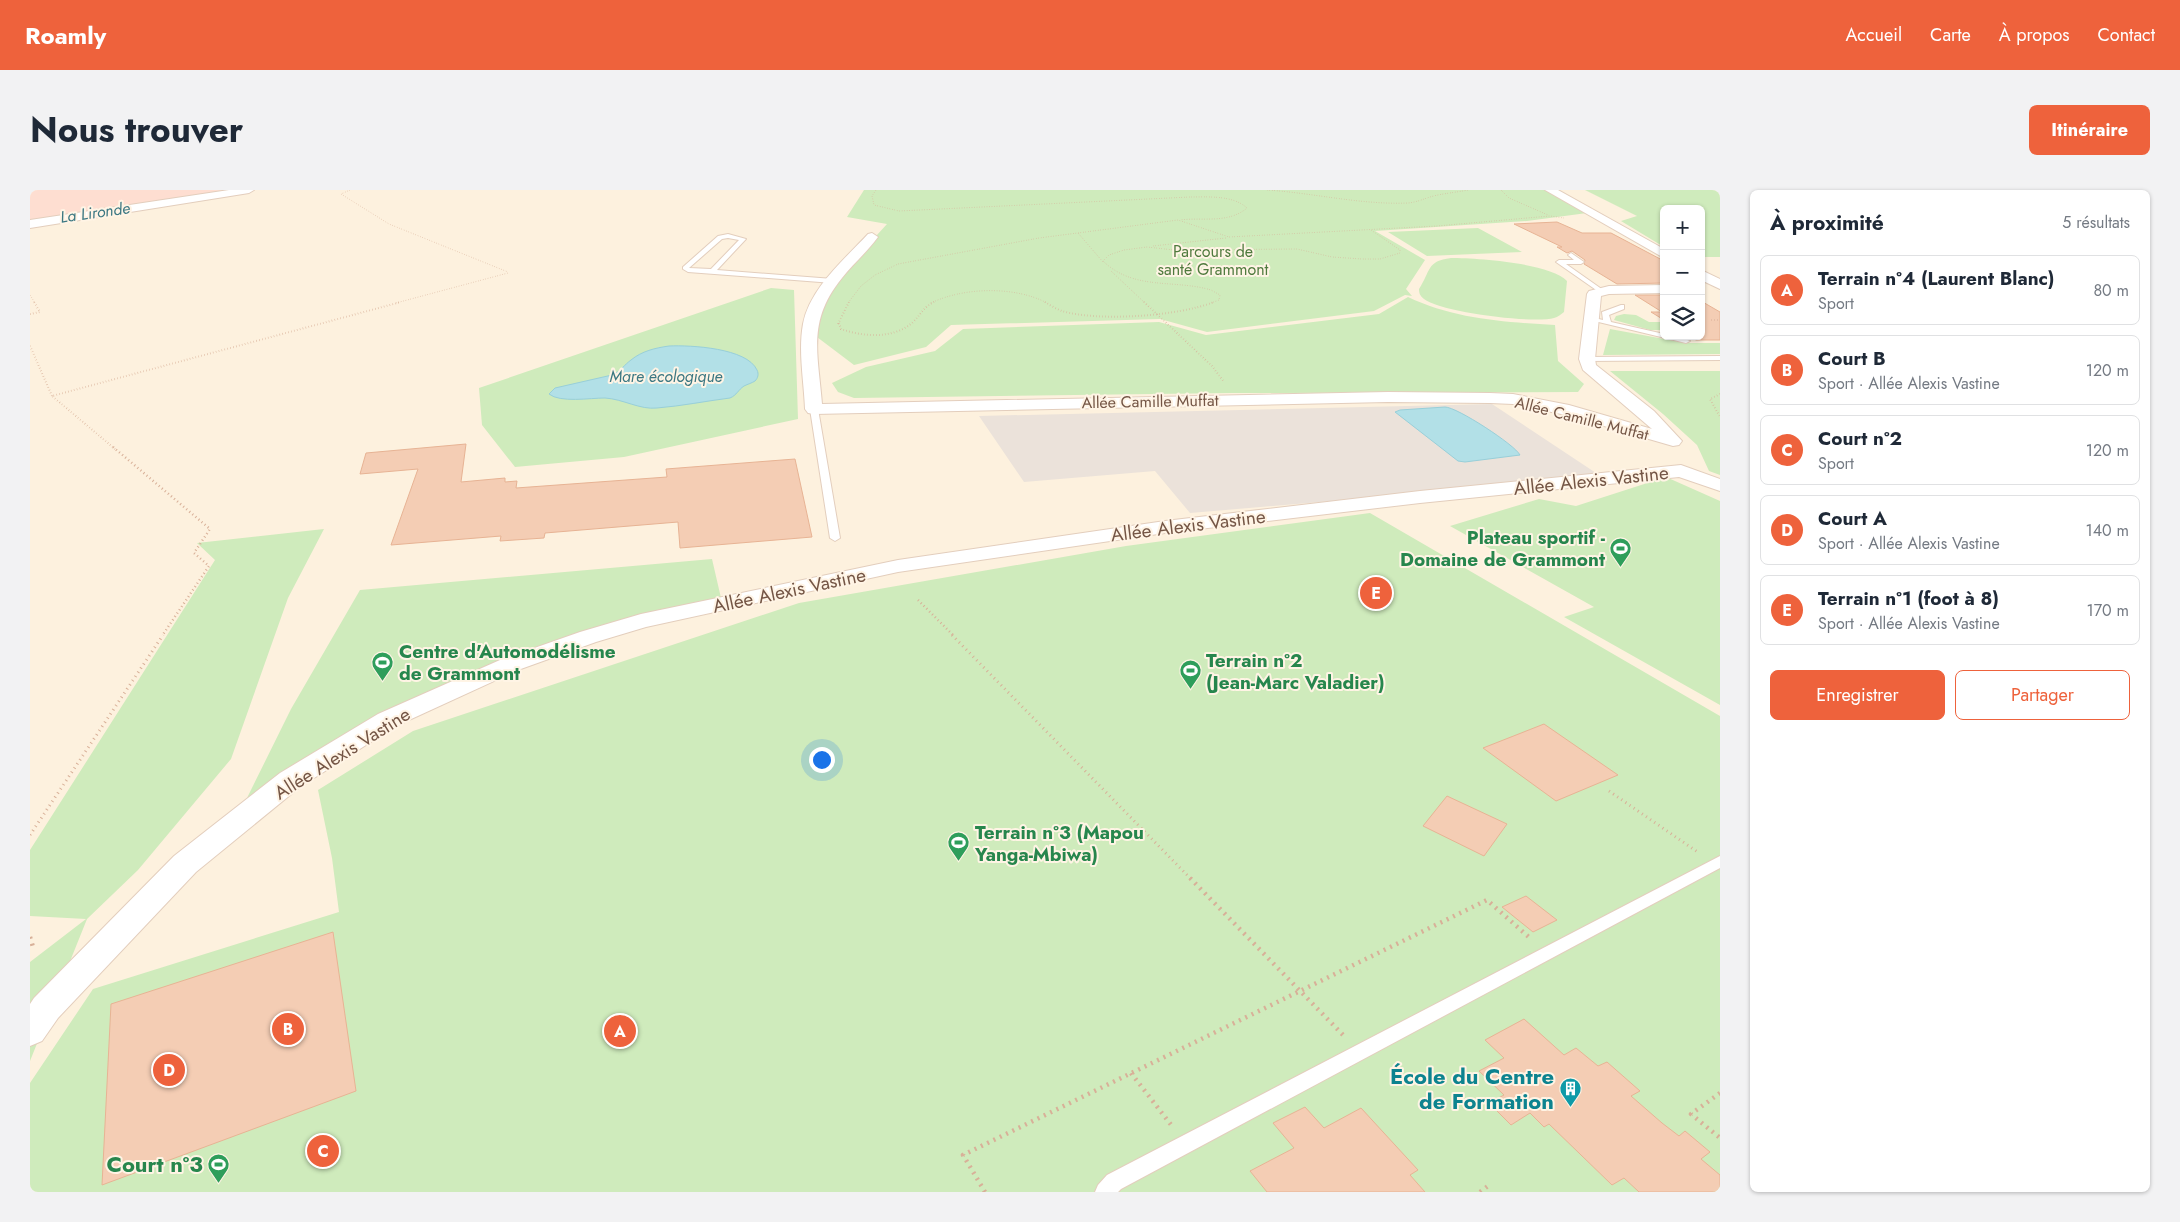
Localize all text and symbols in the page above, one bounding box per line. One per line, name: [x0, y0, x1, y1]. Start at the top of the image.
text: Roamly: [25, 18, 106, 53]
text: Accueil: [1845, 22, 1902, 48]
text: Carte: [1930, 22, 1971, 48]
text: À propos: [1999, 22, 2069, 48]
text: Contact: [2097, 22, 2155, 48]
text: Nous trouver: [30, 105, 243, 155]
button: Itinéraire: [2029, 105, 2150, 155]
water label: La Lironde: [59, 196, 131, 229]
map controls: [1660, 205, 1705, 340]
button: +: [1660, 205, 1705, 250]
text: À proximité: [1770, 208, 1884, 238]
text: 5 résultats: [2062, 211, 2130, 234]
park label: Parcours de santé Grammont: [1158, 240, 1269, 281]
button: −: [1660, 250, 1705, 295]
text: Terrain n°4 (Laurent Blanc): [1818, 265, 2054, 292]
text: A: [1781, 279, 1793, 302]
text: 80 m: [2093, 279, 2129, 302]
text: Sport: [1818, 292, 1854, 315]
button: layers: [1660, 295, 1705, 340]
text: Court B: [1818, 345, 1886, 372]
text: B: [1782, 359, 1792, 382]
text: 120 m: [2086, 359, 2129, 382]
water label: Mare écologique: [609, 365, 723, 388]
text: Sport · Allée Alexis Vastine: [1818, 372, 2000, 395]
street label: Allée Camille Muffat: [1081, 389, 1219, 414]
street label: Allée Camille Muffat: [1513, 391, 1651, 446]
text: Court n°2: [1818, 425, 1902, 452]
text: C: [1781, 439, 1793, 462]
text: 120 m: [2086, 439, 2129, 462]
text: Sport: [1818, 452, 1854, 475]
street label: Allée Alexis Vastine: [1512, 459, 1670, 502]
street label: Allée Alexis Vastine: [1109, 503, 1267, 548]
text: Court A: [1818, 505, 1887, 532]
text: D: [1781, 519, 1793, 542]
text: 140 m: [2086, 519, 2129, 542]
place label: Plateau sportif - Domaine de Grammont: [1400, 524, 1606, 573]
text: Sport · Allée Alexis Vastine: [1818, 532, 2000, 555]
sports icon: Plateau sportif - Domaine de Grammont: [1609, 536, 1633, 567]
street label: Allée Alexis Vastine: [710, 561, 868, 620]
pin: E: [1360, 574, 1392, 612]
text: Terrain n°1 (foot à 8): [1818, 585, 1999, 612]
text: E: [1782, 599, 1792, 622]
text: 170 m: [2087, 599, 2129, 622]
text: Sport · Allée Alexis Vastine: [1818, 612, 2000, 635]
place label: Centre d'Automodélisme de Grammont: [399, 638, 616, 687]
place label: Terrain n°2 (Jean-Marc Valadier): [1206, 647, 1385, 696]
sports icon: Centre d'Automodélisme de Grammont: [371, 650, 395, 681]
sports icon: Terrain n°2 (Jean-Marc Valadier): [1178, 659, 1202, 690]
button: Enregistrer: [1770, 670, 1945, 720]
button: Partager: [1955, 670, 2130, 720]
street label: Allée Alexis Vastine: [269, 701, 416, 806]
your location: [809, 747, 835, 773]
place label: Terrain n°3 (Mapou Yanga-Mbiwa): [974, 819, 1144, 868]
sports icon: Terrain n°3 (Mapou Yanga-Mbiwa): [947, 831, 971, 862]
pin: B: [272, 1010, 304, 1048]
pin: A: [604, 1012, 636, 1050]
pin: D: [153, 1051, 185, 1089]
place label: École du Centre de Formation: [1390, 1060, 1554, 1117]
building icon: École du Centre de Formation: [1558, 1077, 1582, 1108]
pin: C: [307, 1132, 339, 1170]
place label: Court n°3: [106, 1148, 203, 1180]
sports icon: Court n°3: [207, 1152, 231, 1183]

